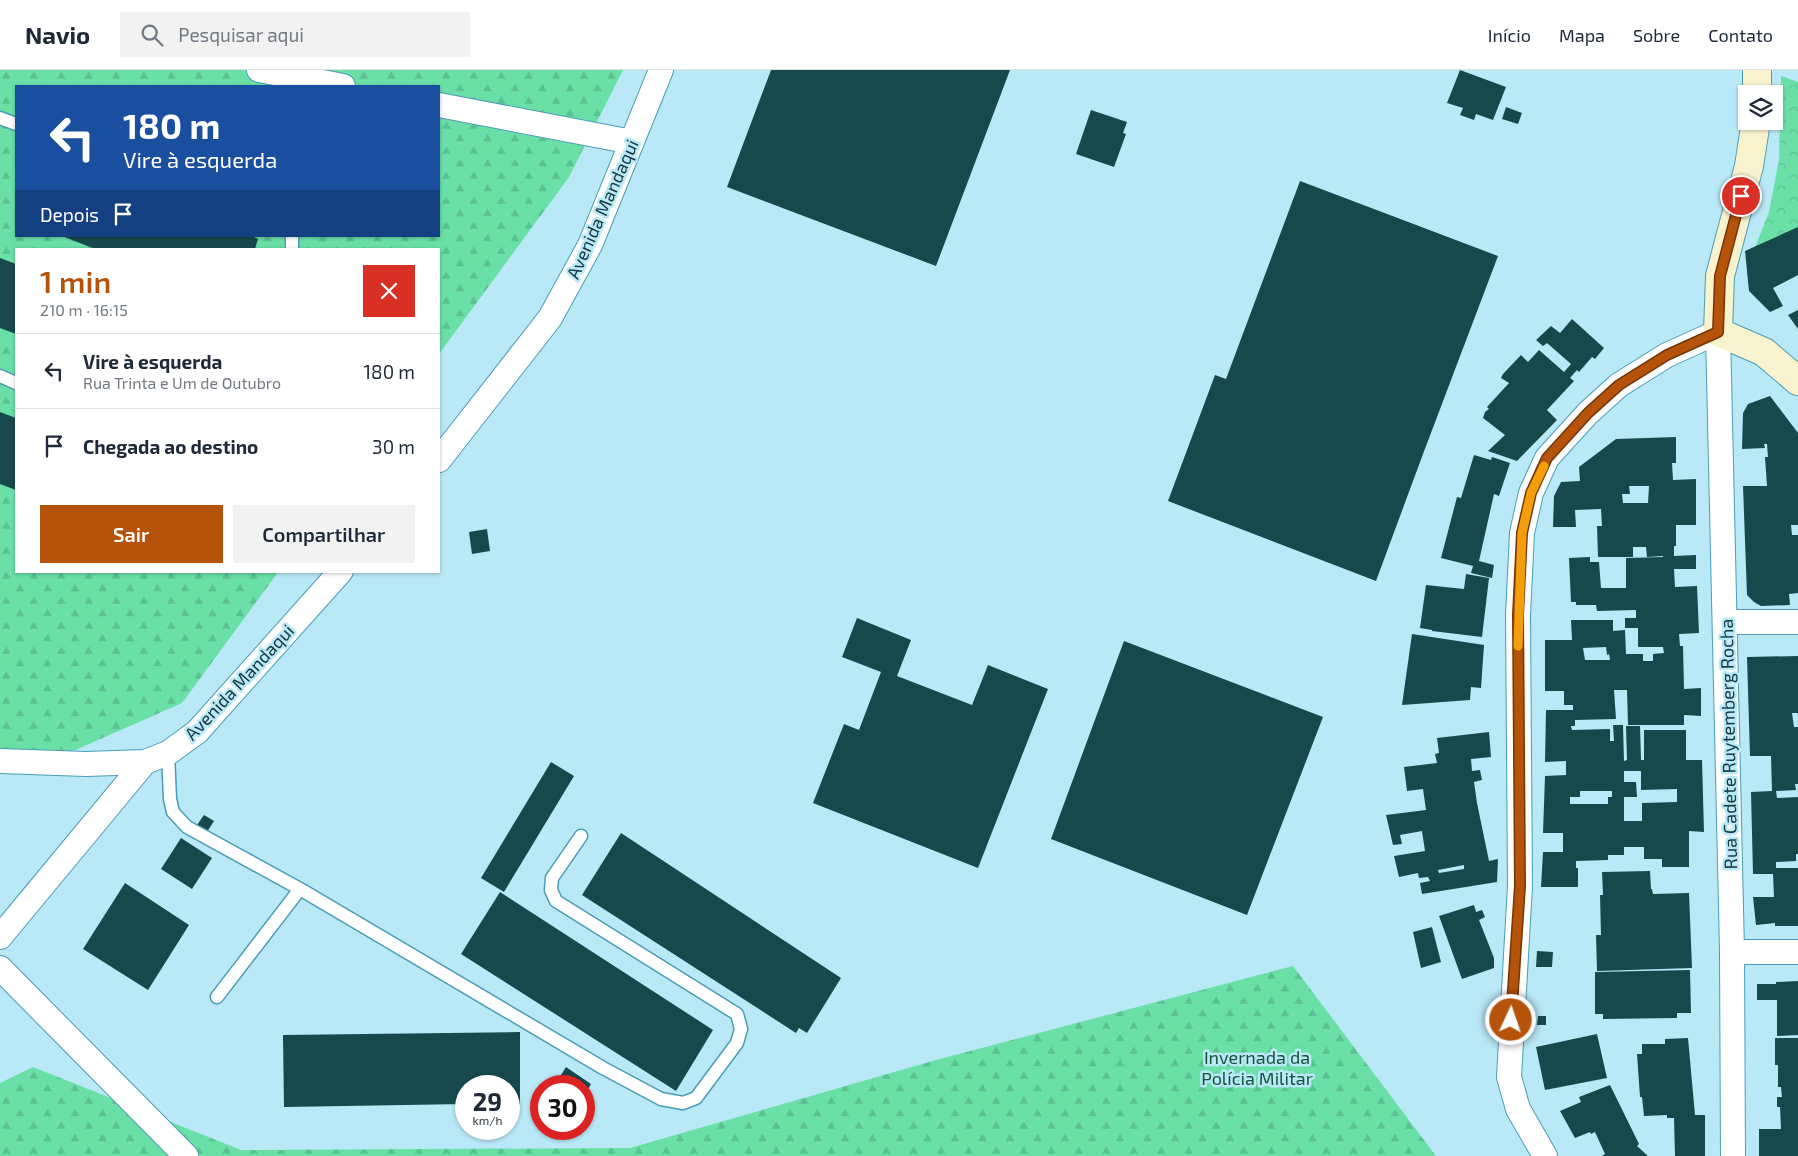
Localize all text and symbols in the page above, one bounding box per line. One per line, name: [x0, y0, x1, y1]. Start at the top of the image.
search box: [120, 12, 470, 57]
text: Navio: [25, 20, 90, 49]
icon: search: [138, 21, 166, 49]
text: Pesquisar aqui: [178, 23, 304, 46]
text: Início: [1488, 24, 1531, 46]
text: Mapa: [1559, 24, 1605, 46]
text: Sobre: [1633, 24, 1680, 46]
text: Contato: [1708, 24, 1773, 46]
map controls: [1738, 85, 1783, 130]
button: layers: [1738, 85, 1783, 130]
text: 180 m: [123, 104, 220, 146]
icon: left: [40, 105, 105, 170]
street label: Avenida Mandaqui: [561, 136, 643, 282]
text: Vire à esquerda: [123, 146, 277, 172]
pin: [1720, 175, 1762, 217]
icon: arrive: [1727, 182, 1755, 210]
icon: arrive: [109, 200, 137, 228]
text: Depois: [40, 203, 99, 226]
text: 1 min: [40, 263, 111, 299]
button: close: [363, 265, 415, 317]
text: 210 m · 16:15: [40, 300, 128, 319]
text: Vire à esquerda: [83, 350, 222, 373]
icon: left: [40, 357, 68, 385]
text: 180 m: [364, 360, 415, 383]
text: Rua Trinta e Um de Outubro: [83, 373, 281, 392]
icon: arrive: [40, 432, 68, 460]
text: Chegada ao destino: [83, 435, 258, 458]
text: 30 m: [372, 435, 415, 458]
button: Sair: [40, 505, 223, 563]
button: Compartilhar: [233, 505, 415, 563]
street label: Rua Cadete Ruytemberg Rocha: [1715, 618, 1741, 870]
street label: Avenida Mandaqui: [180, 620, 298, 744]
position arrow: [1484, 993, 1536, 1045]
park label: Invernada da Polícia Militar: [1201, 1046, 1313, 1089]
speed limit sign: 30: [530, 1075, 595, 1140]
text: 29: [473, 1086, 502, 1116]
text: km/h: [473, 1113, 502, 1127]

